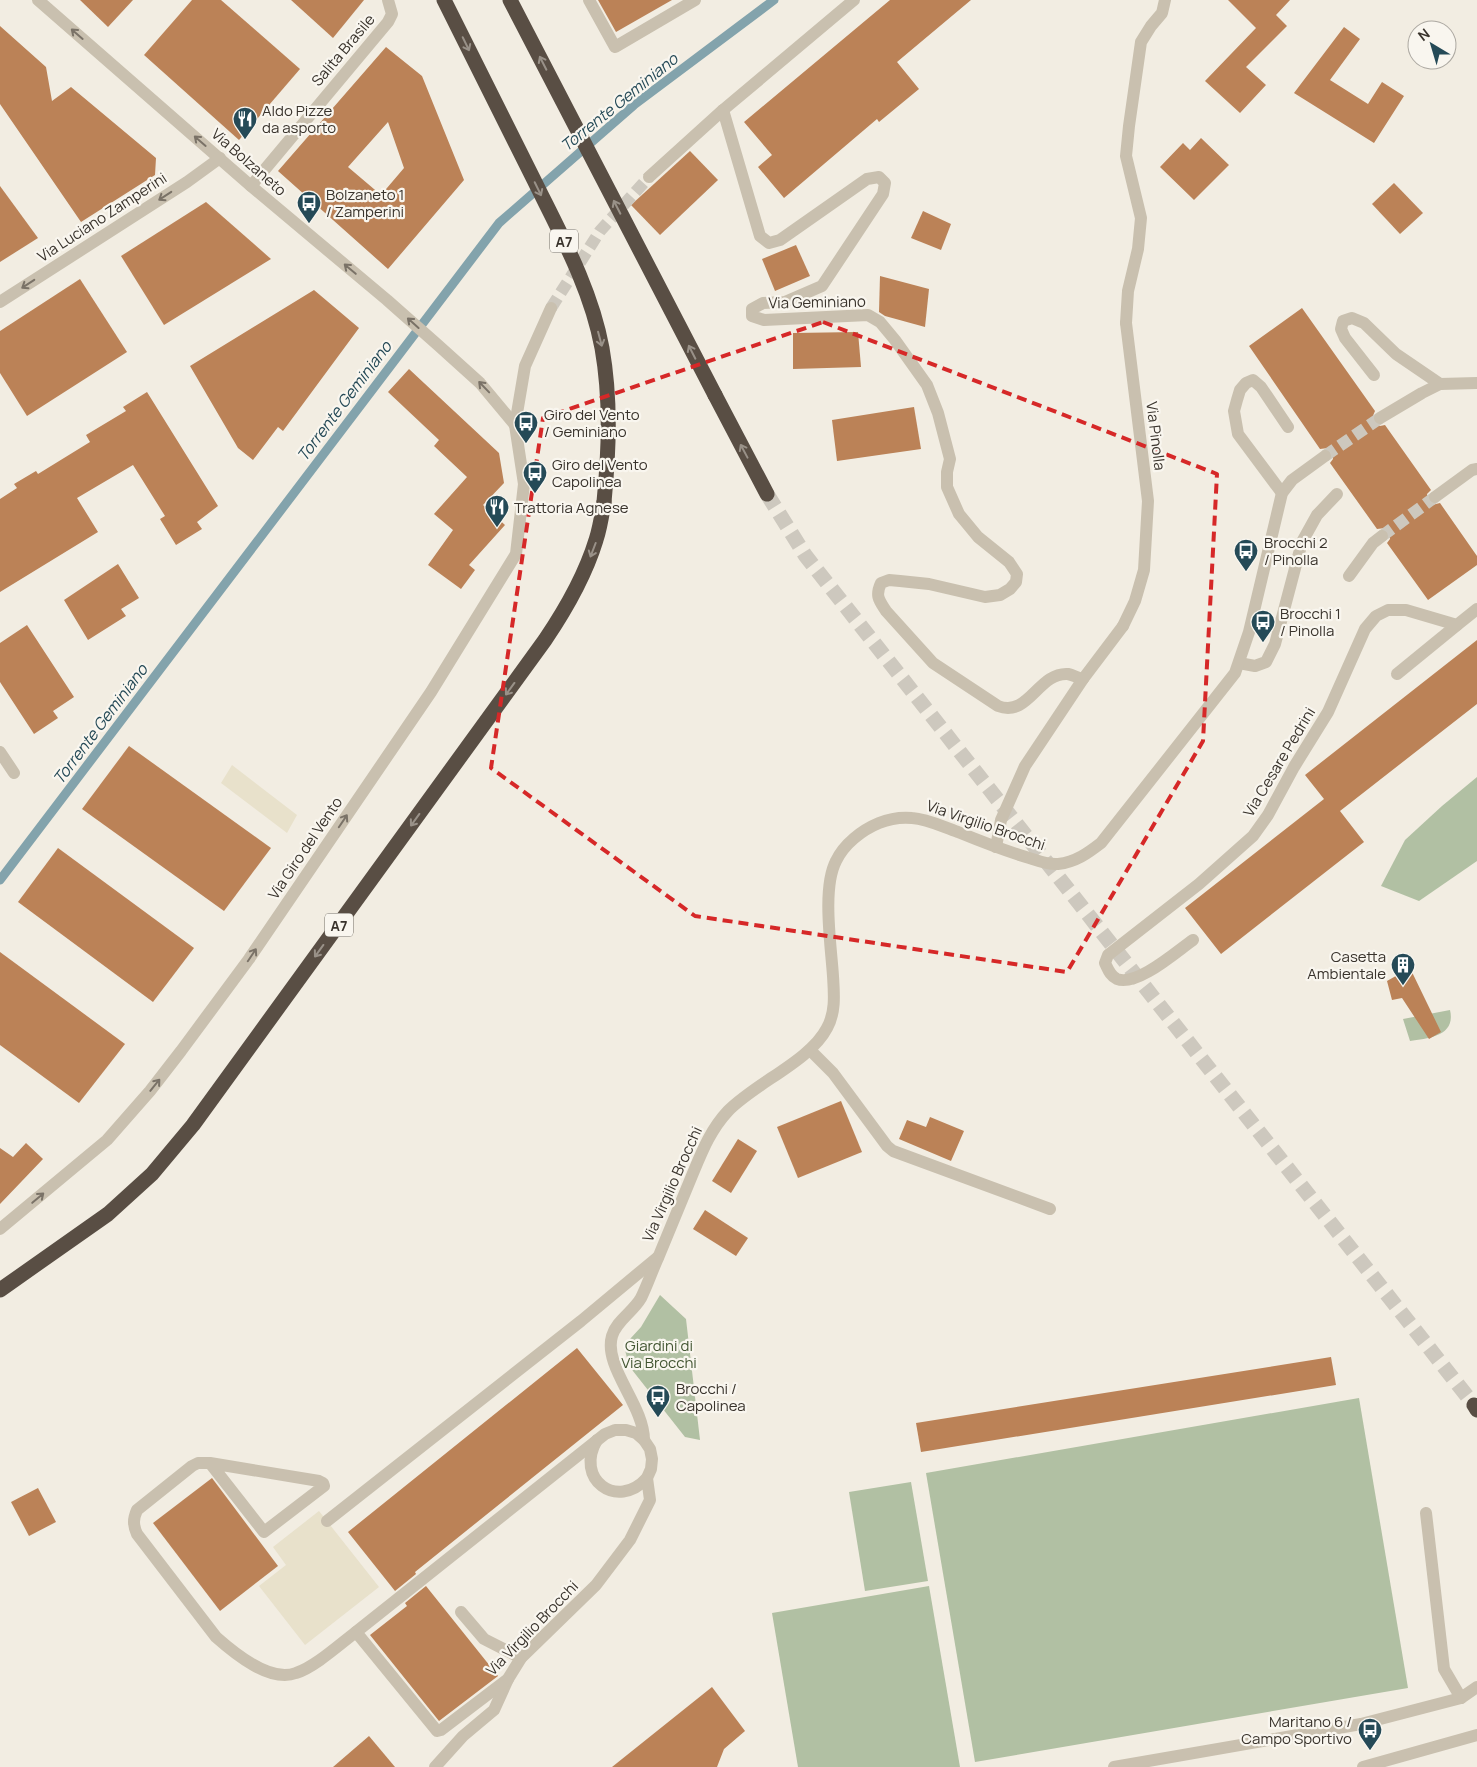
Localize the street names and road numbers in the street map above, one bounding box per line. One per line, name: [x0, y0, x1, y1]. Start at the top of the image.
street label: Salita Brasile: [307, 9, 380, 91]
street label: Via Bolzaneto: [207, 124, 291, 201]
street label: Via Luciano Zamperini: [33, 167, 171, 267]
road number: A7: [550, 230, 578, 252]
street label: Via Geminiano: [768, 291, 866, 313]
street label: Via Pinolla: [1141, 400, 1171, 472]
street label: Via Cesare Pedrini: [1238, 703, 1320, 821]
street label: Via Giro del Vento: [263, 793, 347, 903]
street label: Via Virgilio Brocchi: [924, 795, 1048, 855]
road number: A7: [325, 914, 353, 936]
street label: Via Virgilio Brocchi: [637, 1123, 707, 1245]
street label: Via Virgilio Brocchi: [481, 1576, 583, 1680]

